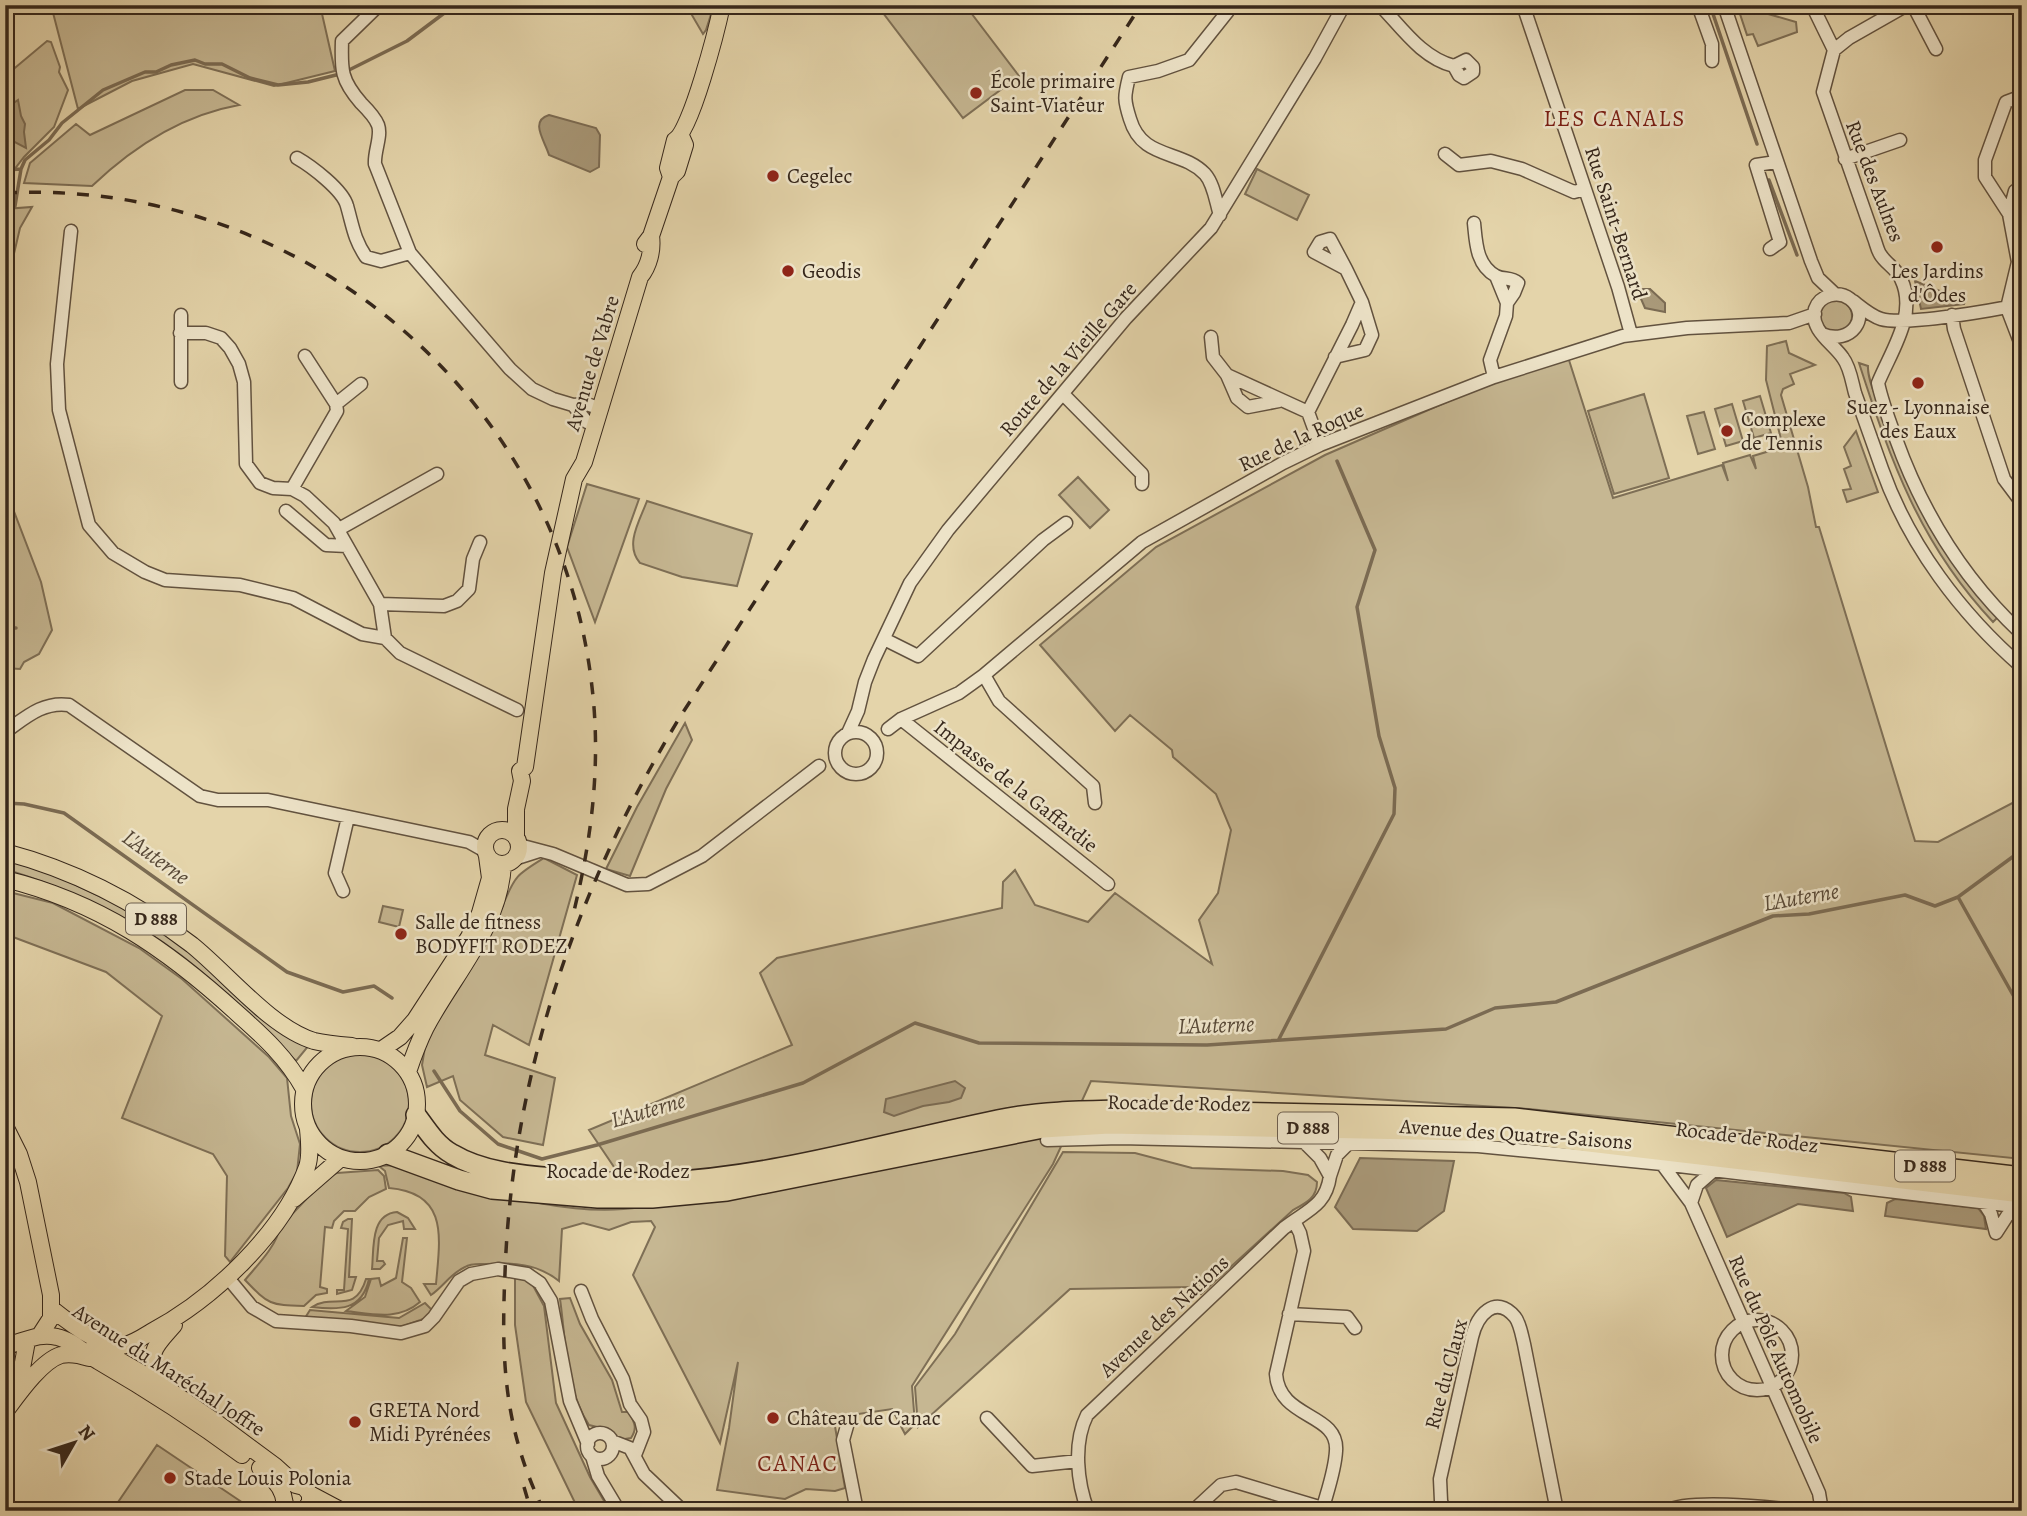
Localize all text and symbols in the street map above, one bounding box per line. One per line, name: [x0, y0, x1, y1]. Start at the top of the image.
place label: École primaire Saint-Viateur: [990, 67, 1115, 119]
marker: École primaire Saint-Viateur: [968, 85, 984, 101]
district label: LES CANALS: [1544, 103, 1686, 134]
street label: Rue des Aulnes: [1839, 116, 1911, 246]
street label: Rue Saint-Bernard: [1578, 143, 1654, 304]
place label: Cegelec: [787, 162, 852, 190]
marker: Cegelec: [765, 168, 781, 184]
marker: Les Jardins d'Ôdes: [1929, 239, 1945, 255]
place label: Geodis: [802, 257, 861, 285]
place label: Les Jardins d'Ôdes: [1890, 257, 1984, 309]
marker: Geodis: [780, 263, 796, 279]
street label: Route de la Vieille Gare: [993, 276, 1143, 442]
street label: Avenue de Vabre: [558, 292, 626, 435]
marker: Suez - Lyonnaise des Eaux: [1910, 375, 1926, 391]
place label: Suez - Lyonnaise des Eaux: [1846, 393, 1990, 445]
street label: Rue de la Roque: [1234, 396, 1368, 478]
place label: Complexe de Tennis: [1741, 405, 1826, 457]
marker: Complexe de Tennis: [1719, 423, 1735, 439]
street label: Impasse de la Gaffardie: [928, 713, 1104, 859]
water label: L'Auterne: [116, 822, 196, 892]
water label: L'Auterne: [1761, 875, 1841, 919]
road number: D 888: [126, 903, 186, 934]
place label: Salle de fitness BODYFIT RODEZ: [415, 908, 568, 960]
marker: Salle de fitness BODYFIT RODEZ: [393, 926, 409, 942]
water label: L'Auterne: [1177, 1008, 1255, 1042]
water label: L'Auterne: [607, 1085, 689, 1135]
street label: Rocade de Rodez: [1107, 1088, 1251, 1118]
road number: D 888: [1278, 1112, 1338, 1144]
street label: Avenue des Quatre-Saisons: [1398, 1112, 1633, 1156]
street label: Rocade de Rodez: [1674, 1114, 1820, 1160]
road number: D 888: [1895, 1150, 1955, 1182]
street label: Rocade de Rodez: [546, 1157, 690, 1185]
street label: Avenue des Nations: [1092, 1249, 1235, 1384]
street label: Rue du Pôle Automobile: [1722, 1250, 1830, 1448]
street label: Avenue du Maréchal Joffre: [67, 1297, 271, 1443]
street label: Rue du Claux: [1418, 1316, 1474, 1432]
place label: GRETA Nord Midi Pyrénées: [369, 1396, 491, 1448]
place label: Château de Canac: [787, 1404, 941, 1432]
north arrow: [38, 1408, 108, 1478]
marker: Château de Canac: [765, 1410, 781, 1426]
marker: GRETA Nord Midi Pyrénées: [347, 1414, 363, 1430]
text: N: [72, 1419, 101, 1447]
district label: CANAC: [757, 1448, 839, 1479]
place label: Stade Louis Polonia: [184, 1464, 352, 1492]
marker: Stade Louis Polonia: [162, 1470, 178, 1486]

